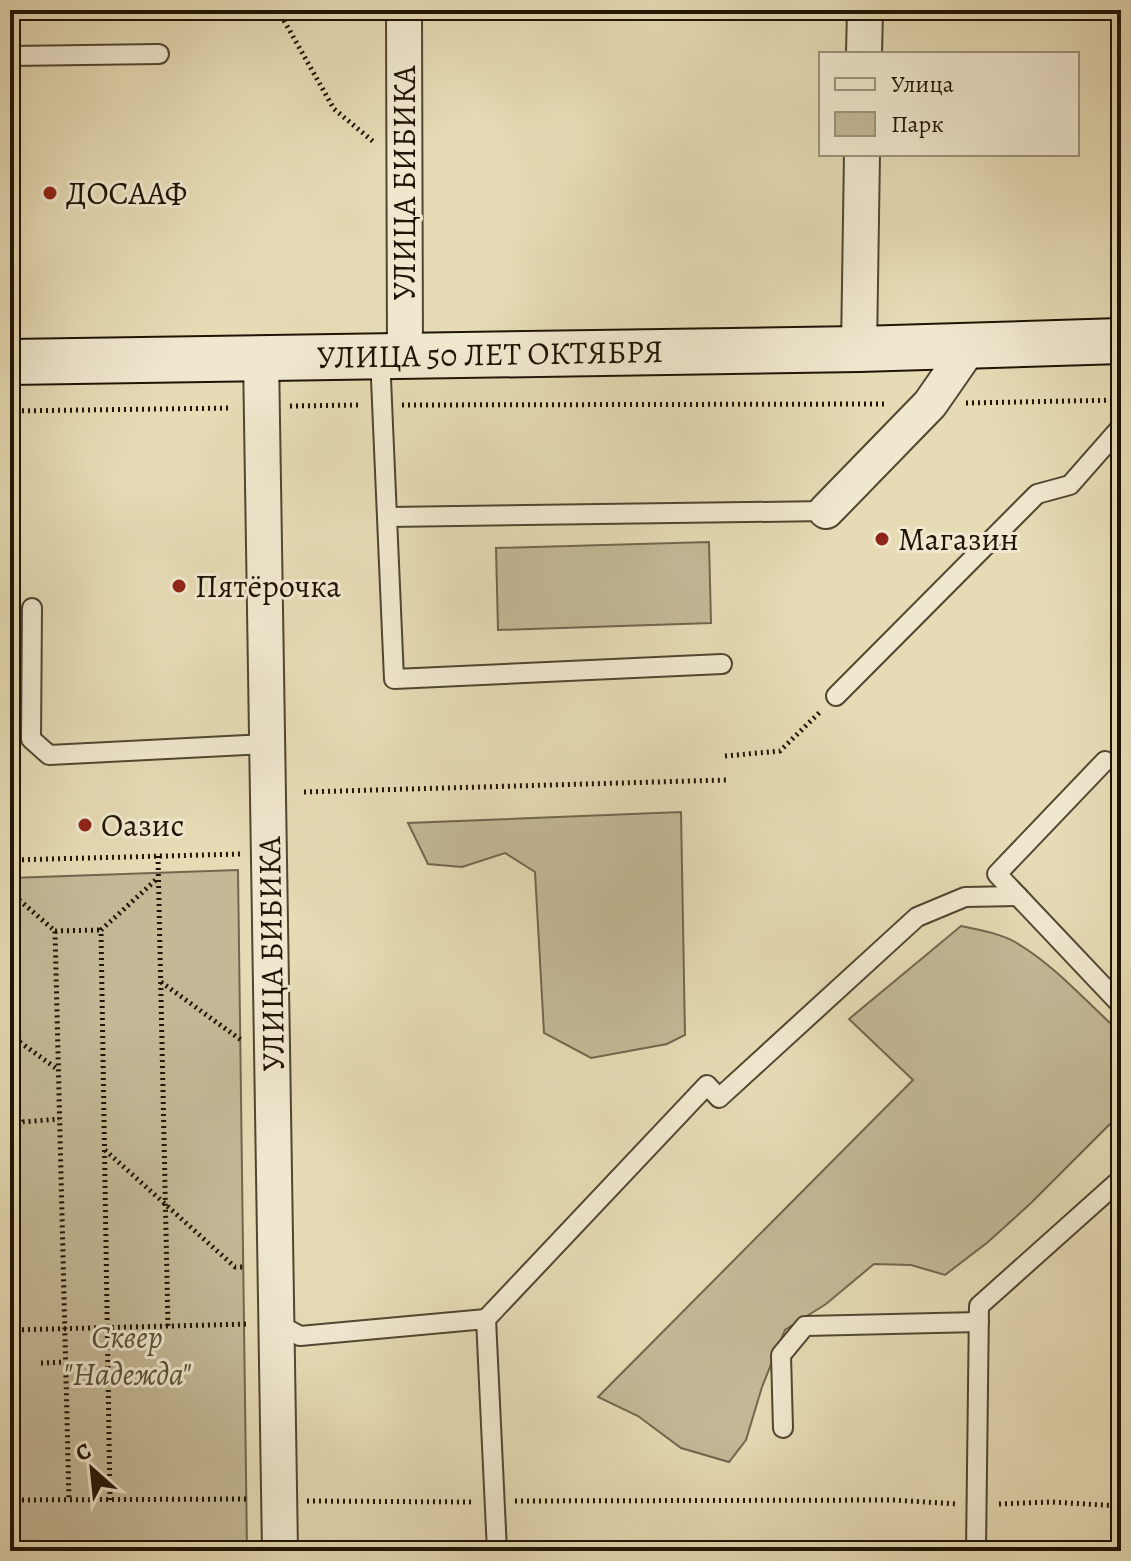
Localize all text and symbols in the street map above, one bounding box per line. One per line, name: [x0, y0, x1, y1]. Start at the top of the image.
legend: [819, 52, 1079, 156]
street label: УЛИЦА БИБИКА: [382, 64, 426, 300]
text: Улица: [891, 68, 954, 100]
text: Парк: [891, 108, 944, 140]
place label: ДОСААФ: [66, 171, 187, 215]
marker: ДОСААФ: [41, 184, 59, 202]
street label: УЛИЦА 50 ЛЕТ ОКТЯБРЯ: [316, 329, 664, 379]
place label: Магазин: [898, 517, 1019, 561]
marker: Магазин: [873, 530, 891, 548]
place label: Пятёрочка: [195, 564, 341, 608]
marker: Пятёрочка: [170, 577, 188, 595]
place label: Оазис: [101, 803, 184, 847]
marker: Оазис: [76, 816, 94, 834]
street label: УЛИЦА БИБИКА: [247, 835, 295, 1072]
park label: Сквер "Надежда": [63, 1315, 191, 1396]
north arrow: [52, 1429, 132, 1509]
text: С: [71, 1436, 96, 1469]

